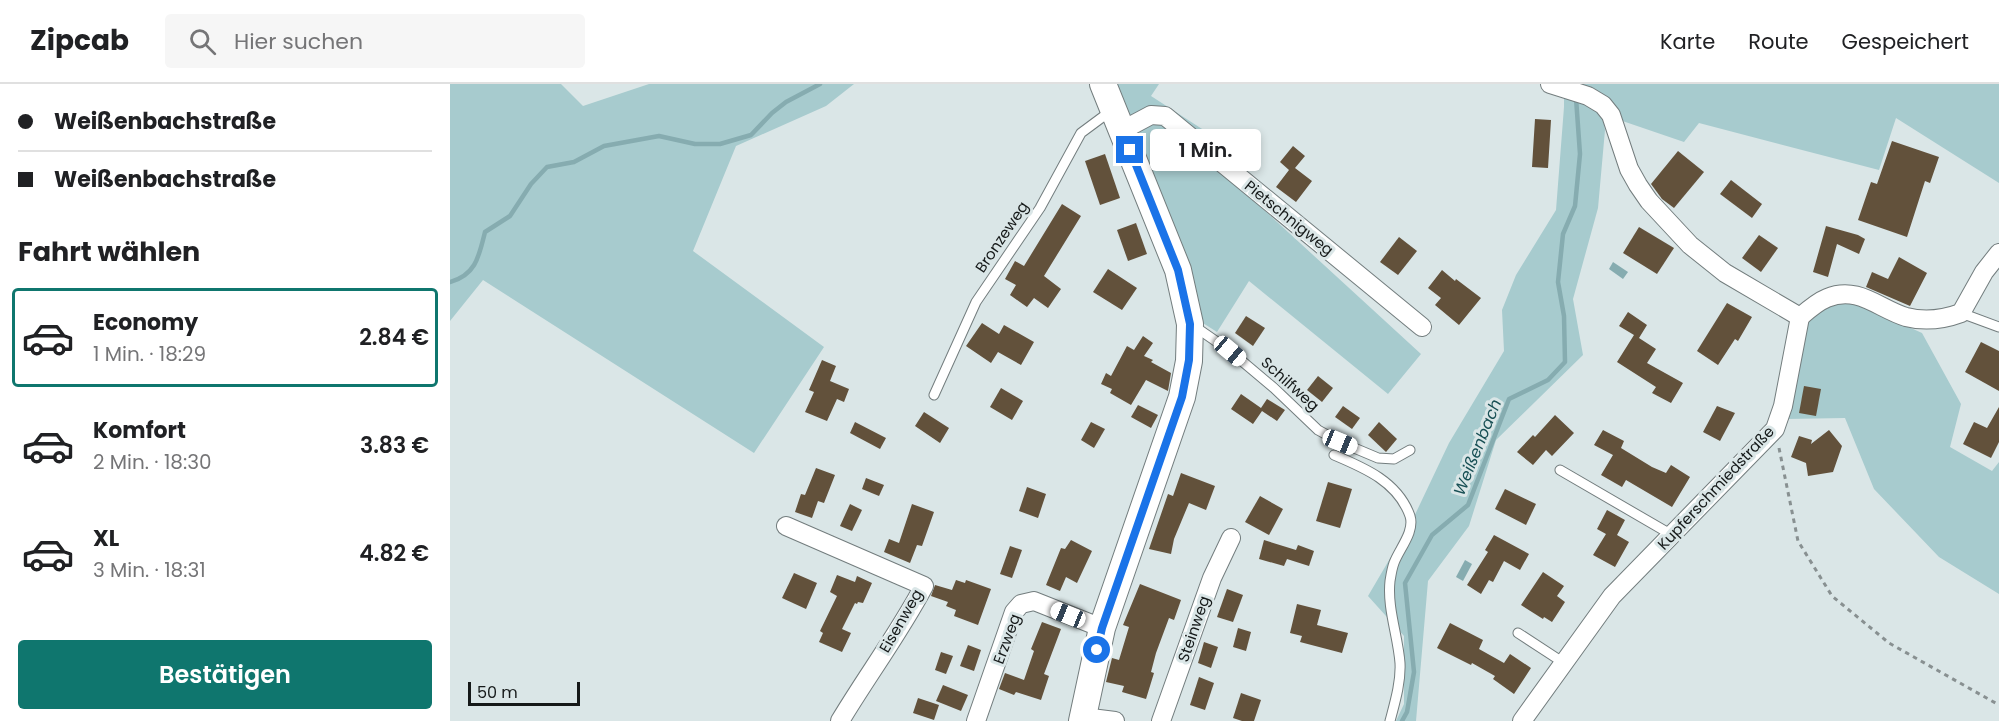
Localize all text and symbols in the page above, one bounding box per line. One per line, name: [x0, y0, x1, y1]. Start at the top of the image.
search box: [165, 14, 585, 68]
text: Zipcab: [30, 21, 129, 60]
icon: search: [186, 25, 219, 58]
text: Hier suchen: [234, 26, 363, 57]
text: Karte: [1660, 27, 1715, 56]
text: Route: [1748, 27, 1809, 56]
text: Gespeichert: [1842, 27, 1969, 56]
text: Weißenbachstraße: [54, 106, 276, 137]
callout: 1 Min.: [1151, 129, 1262, 171]
route end: [1116, 136, 1143, 163]
text: 1 Min.: [1179, 136, 1232, 164]
text: Weißenbachstraße: [54, 164, 276, 195]
street label: Pietschnigweg: [1240, 175, 1338, 260]
street label: Bronzeweg: [970, 197, 1033, 277]
text: Fahrt wählen: [18, 233, 200, 270]
text: Economy: [93, 307, 198, 338]
icon: car: [21, 311, 75, 365]
text: 2.84 €: [359, 322, 429, 353]
car: [1210, 333, 1250, 369]
text: 1 Min. · 18:29: [93, 340, 206, 368]
street label: Schilfweg: [1257, 352, 1324, 415]
water label: Weißenbach: [1448, 396, 1507, 499]
text: Komfort: [93, 415, 186, 446]
icon: car: [21, 419, 75, 473]
street label: Kupferschmiedstraße: [1653, 421, 1779, 554]
car: [1320, 427, 1360, 457]
text: 3.83 €: [360, 430, 429, 461]
text: 2 Min. · 18:30: [93, 448, 212, 476]
text: XL: [93, 523, 119, 554]
icon: car: [21, 527, 75, 581]
text: 4.82 €: [359, 538, 429, 569]
text: 3 Min. · 18:31: [93, 556, 206, 584]
street label: Eisenweg: [874, 585, 927, 656]
street label: Steinweg: [1172, 593, 1215, 665]
car: [1048, 600, 1088, 630]
street label: Erzweg: [988, 611, 1025, 667]
route start: [1083, 636, 1110, 663]
button: Bestätigen: [18, 640, 432, 709]
scale bar: [468, 679, 580, 706]
text: 50 m: [477, 681, 518, 704]

